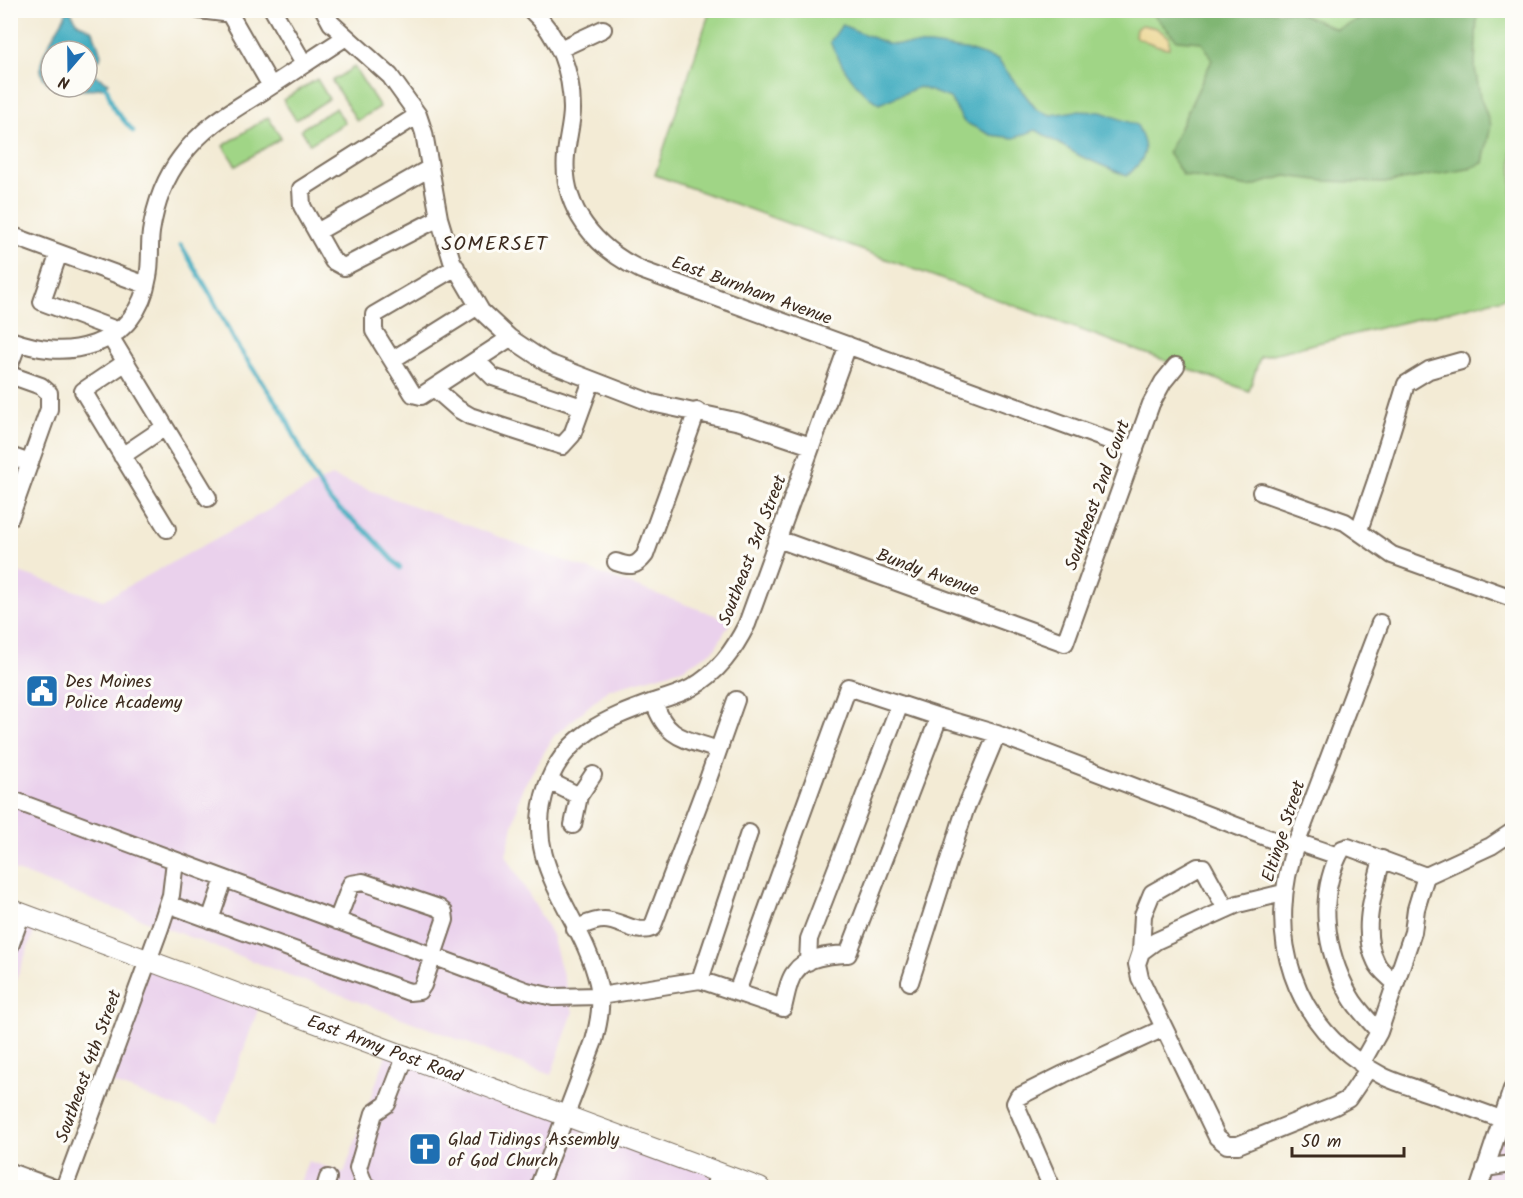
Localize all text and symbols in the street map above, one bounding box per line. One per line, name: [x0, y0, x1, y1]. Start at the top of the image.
north arrow: [39, 39, 99, 99]
text: N: [55, 68, 73, 95]
district label: SOMERSET: [441, 229, 549, 261]
street label: East Burnham Avenue: [667, 249, 836, 334]
street label: Southeast 2nd Court: [1058, 415, 1139, 575]
street label: Southeast 3rd Street: [711, 470, 796, 630]
street label: Bundy Avenue: [872, 541, 983, 605]
place label: Des Moines Police Academy: [65, 668, 183, 718]
public building icon: Des Moines Police Academy: [24, 673, 60, 709]
street label: Eltinge Street: [1254, 776, 1315, 886]
street label: Southeast 4th Street: [48, 985, 131, 1147]
street label: East Army Post Road: [303, 1008, 467, 1092]
scale bar: [1292, 1120, 1404, 1158]
place label: Glad Tidings Assembly of God Church: [448, 1126, 620, 1176]
text: 50 m: [1301, 1128, 1341, 1157]
church icon: Glad Tidings Assembly of God Church: [407, 1131, 443, 1167]

